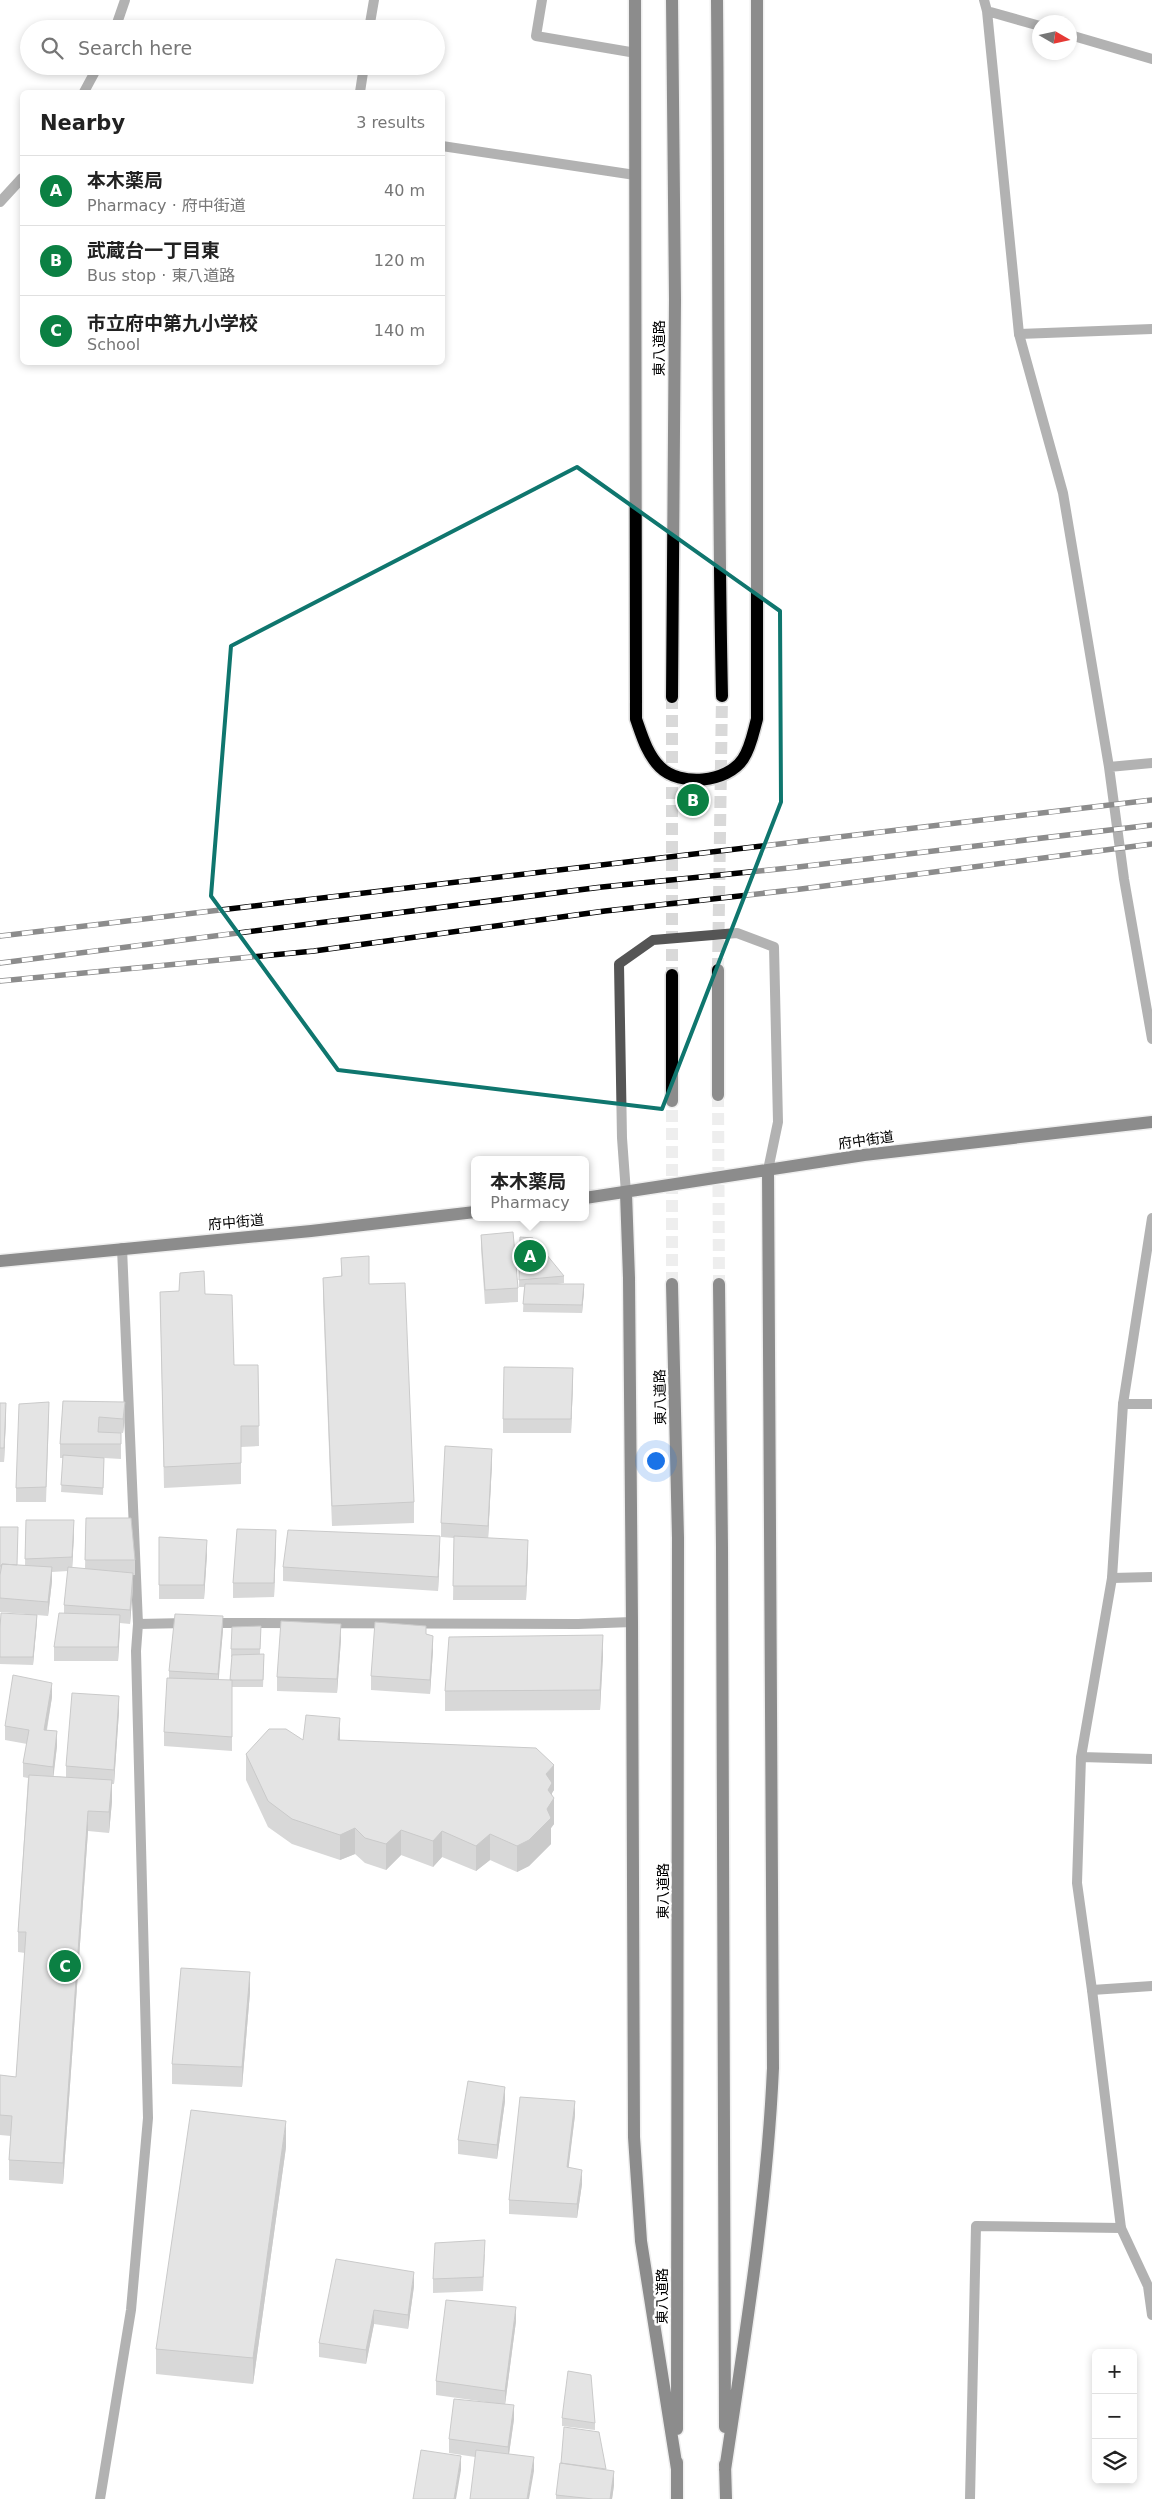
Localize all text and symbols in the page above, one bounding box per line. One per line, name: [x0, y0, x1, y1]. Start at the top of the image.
north arrow: [1032, 15, 1077, 60]
search box: [20, 20, 445, 75]
icon: search: [38, 34, 66, 62]
text: Search here: [78, 37, 192, 59]
text: Nearby: [40, 111, 125, 135]
text: 3 results: [356, 113, 425, 132]
text: 本木薬局: [87, 169, 163, 191]
text: A: [50, 181, 62, 200]
text: 40 m: [384, 181, 425, 200]
text: Pharmacy · 府中街道: [87, 196, 246, 215]
text: 武蔵台一丁目東: [87, 239, 220, 261]
text: B: [50, 251, 62, 270]
text: 120 m: [374, 251, 425, 270]
text: Bus stop · 東八道路: [87, 266, 235, 285]
text: 市立府中第九小学校: [87, 312, 258, 334]
street label: 東八道路: [651, 320, 667, 376]
text: C: [50, 321, 62, 340]
text: 140 m: [374, 321, 425, 340]
text: School: [87, 335, 140, 354]
pin: B: [677, 781, 709, 819]
street label: 府中街道: [837, 1128, 895, 1152]
popup: [471, 1156, 589, 1221]
text: 本木薬局: [490, 1170, 566, 1192]
text: Pharmacy: [490, 1193, 570, 1212]
street label: 府中街道: [207, 1212, 265, 1232]
pin: A: [514, 1237, 546, 1275]
street label: 東八道路: [652, 1369, 668, 1425]
your location: [643, 1448, 669, 1474]
street label: 東八道路: [655, 1863, 671, 1919]
pin: C: [49, 1947, 81, 1985]
street label: 東八道路: [654, 2268, 670, 2324]
map controls: [1092, 2349, 1137, 2484]
button: +: [1092, 2349, 1137, 2394]
button: −: [1092, 2394, 1137, 2439]
button: layers: [1092, 2439, 1137, 2484]

